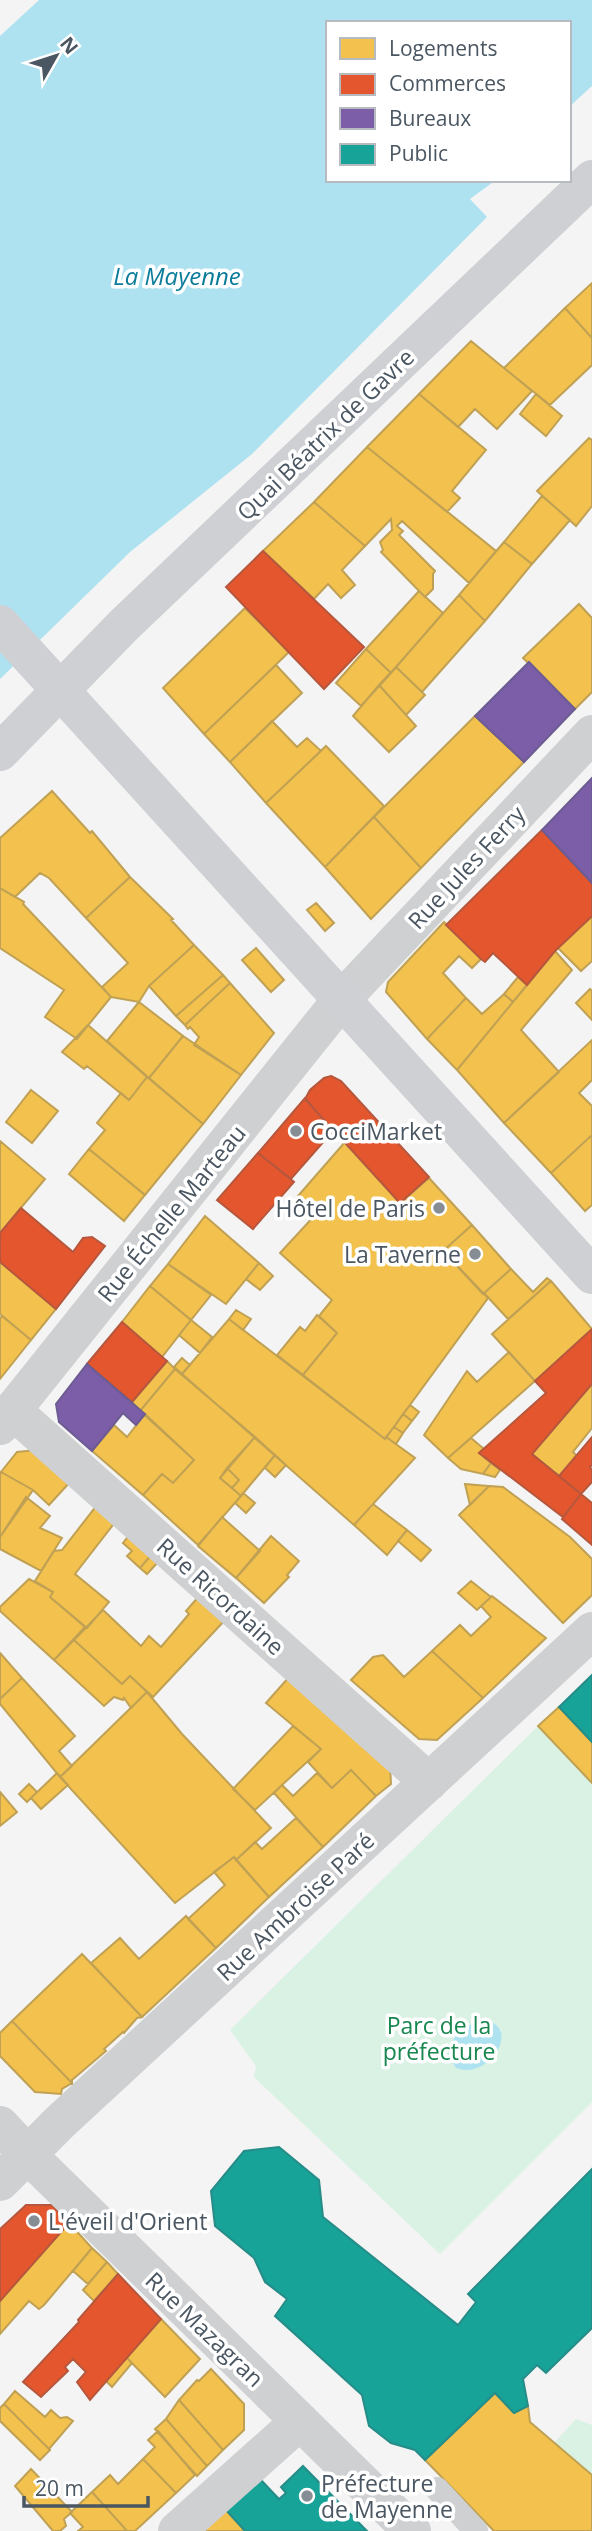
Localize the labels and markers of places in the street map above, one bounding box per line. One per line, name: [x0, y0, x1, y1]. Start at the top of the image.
place label: CocciMarket: [310, 1115, 442, 1147]
marker: CocciMarket: [288, 1123, 304, 1139]
place label: Hôtel de Paris: [276, 1192, 425, 1224]
marker: Hôtel de Paris: [431, 1200, 447, 1216]
place label: La Taverne: [344, 1238, 461, 1270]
marker: La Taverne: [467, 1246, 483, 1262]
place label: L'éveil d'Orient: [48, 2205, 207, 2237]
marker: L'éveil d'Orient: [26, 2213, 42, 2229]
place label: Préfecture de Mayenne: [321, 2467, 453, 2525]
marker: Préfecture de Mayenne: [299, 2488, 315, 2504]

